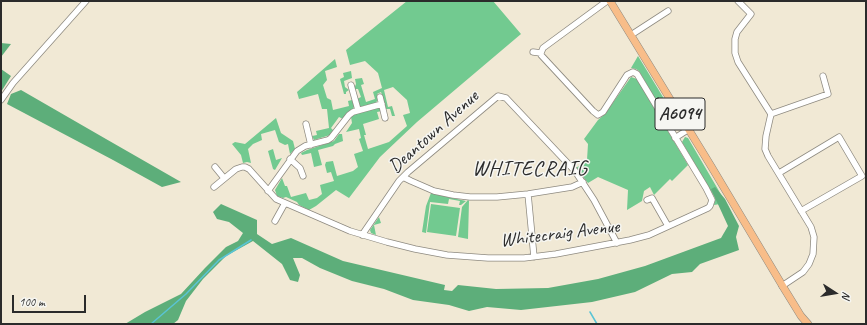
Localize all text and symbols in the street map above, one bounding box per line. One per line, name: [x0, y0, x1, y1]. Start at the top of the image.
street label: Deantown Avenue: [384, 86, 484, 178]
road number: A6094: [655, 98, 705, 130]
district label: WHITECRAIG: [472, 156, 588, 182]
street label: Whitecraig Avenue: [499, 215, 621, 253]
north arrow: [815, 273, 855, 313]
scale bar: [14, 287, 88, 313]
text: N: [839, 291, 854, 300]
text: 100 m: [19, 294, 45, 310]

